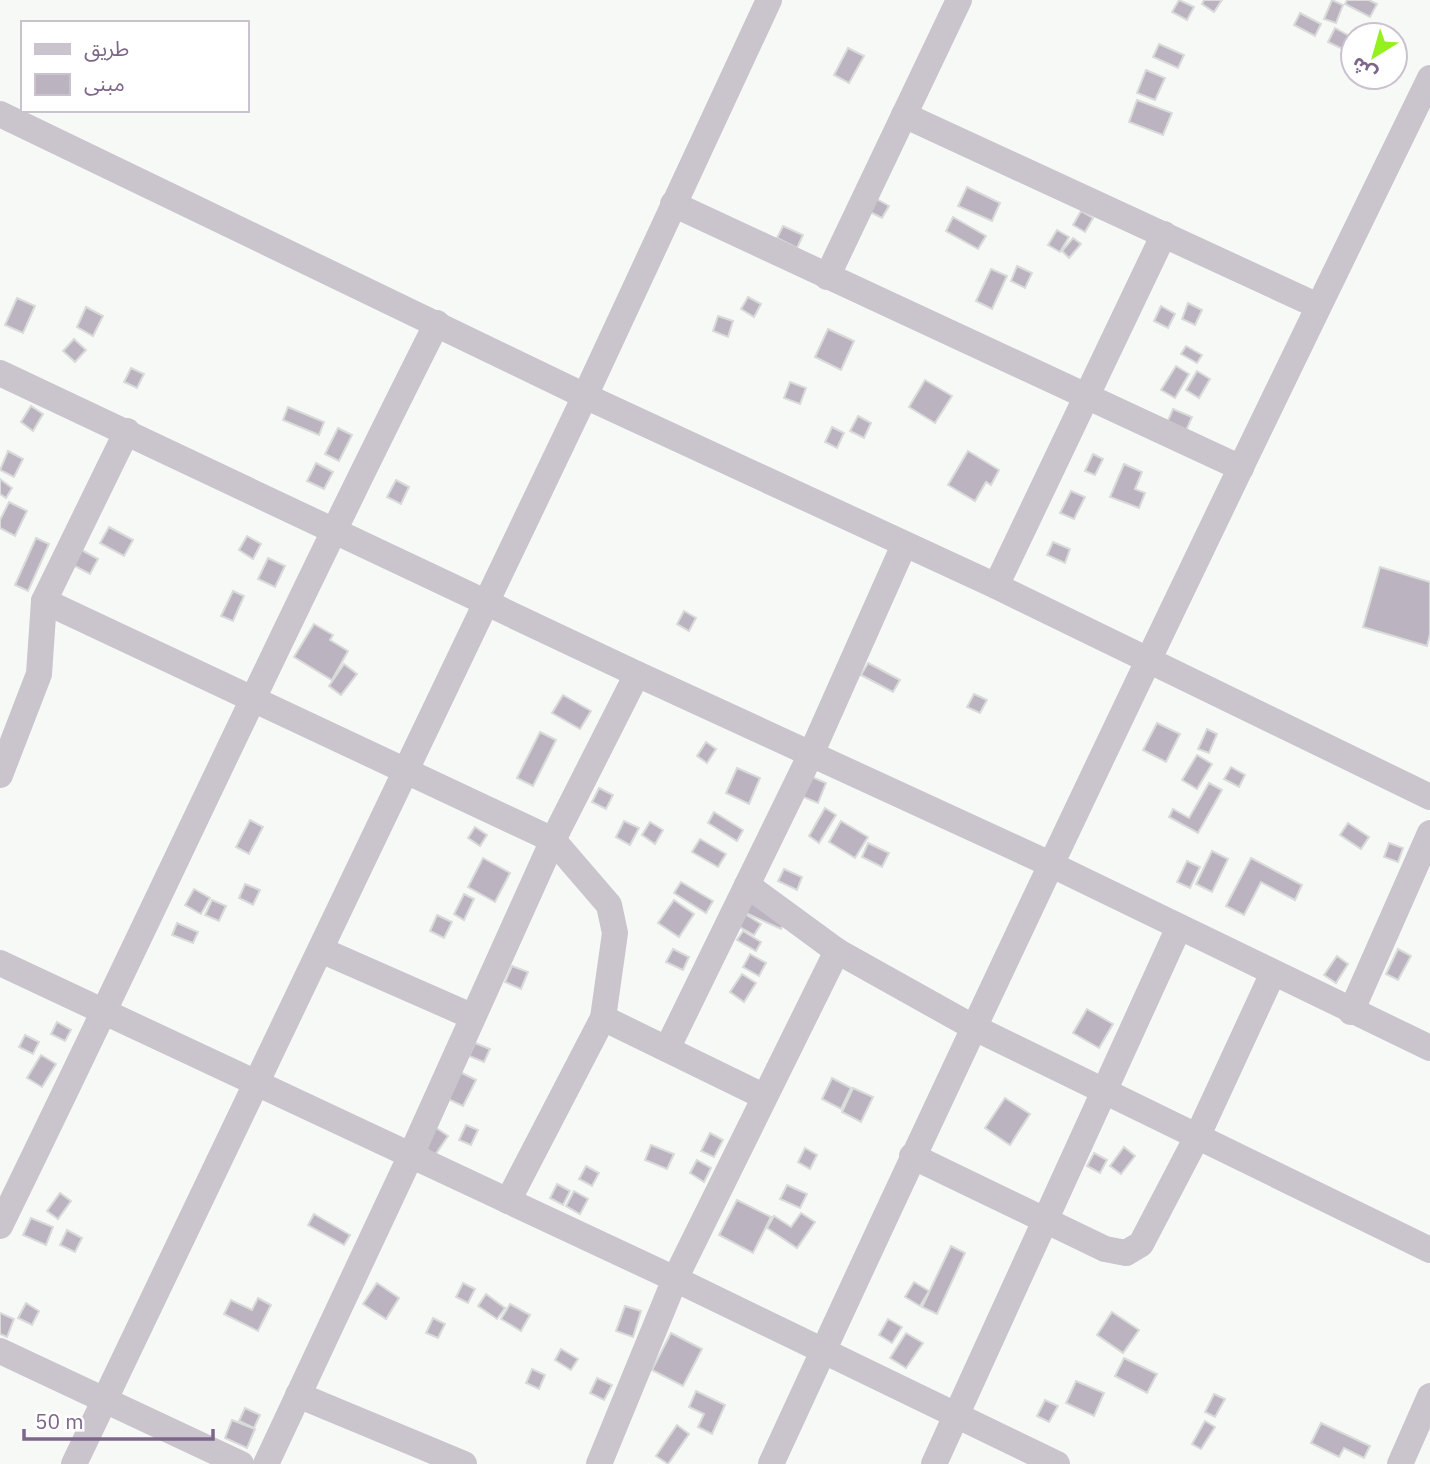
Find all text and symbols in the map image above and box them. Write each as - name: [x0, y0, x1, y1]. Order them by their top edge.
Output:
- legend: [21, 21, 248, 112]
- north arrow: [1339, 21, 1409, 91]
- text: طريق: [84, 34, 129, 62]
- text: ش: [1346, 52, 1381, 87]
- text: مبنى: [84, 69, 125, 97]
- scale bar: [24, 1398, 214, 1442]
- text: 50 m: [35, 1407, 84, 1435]

